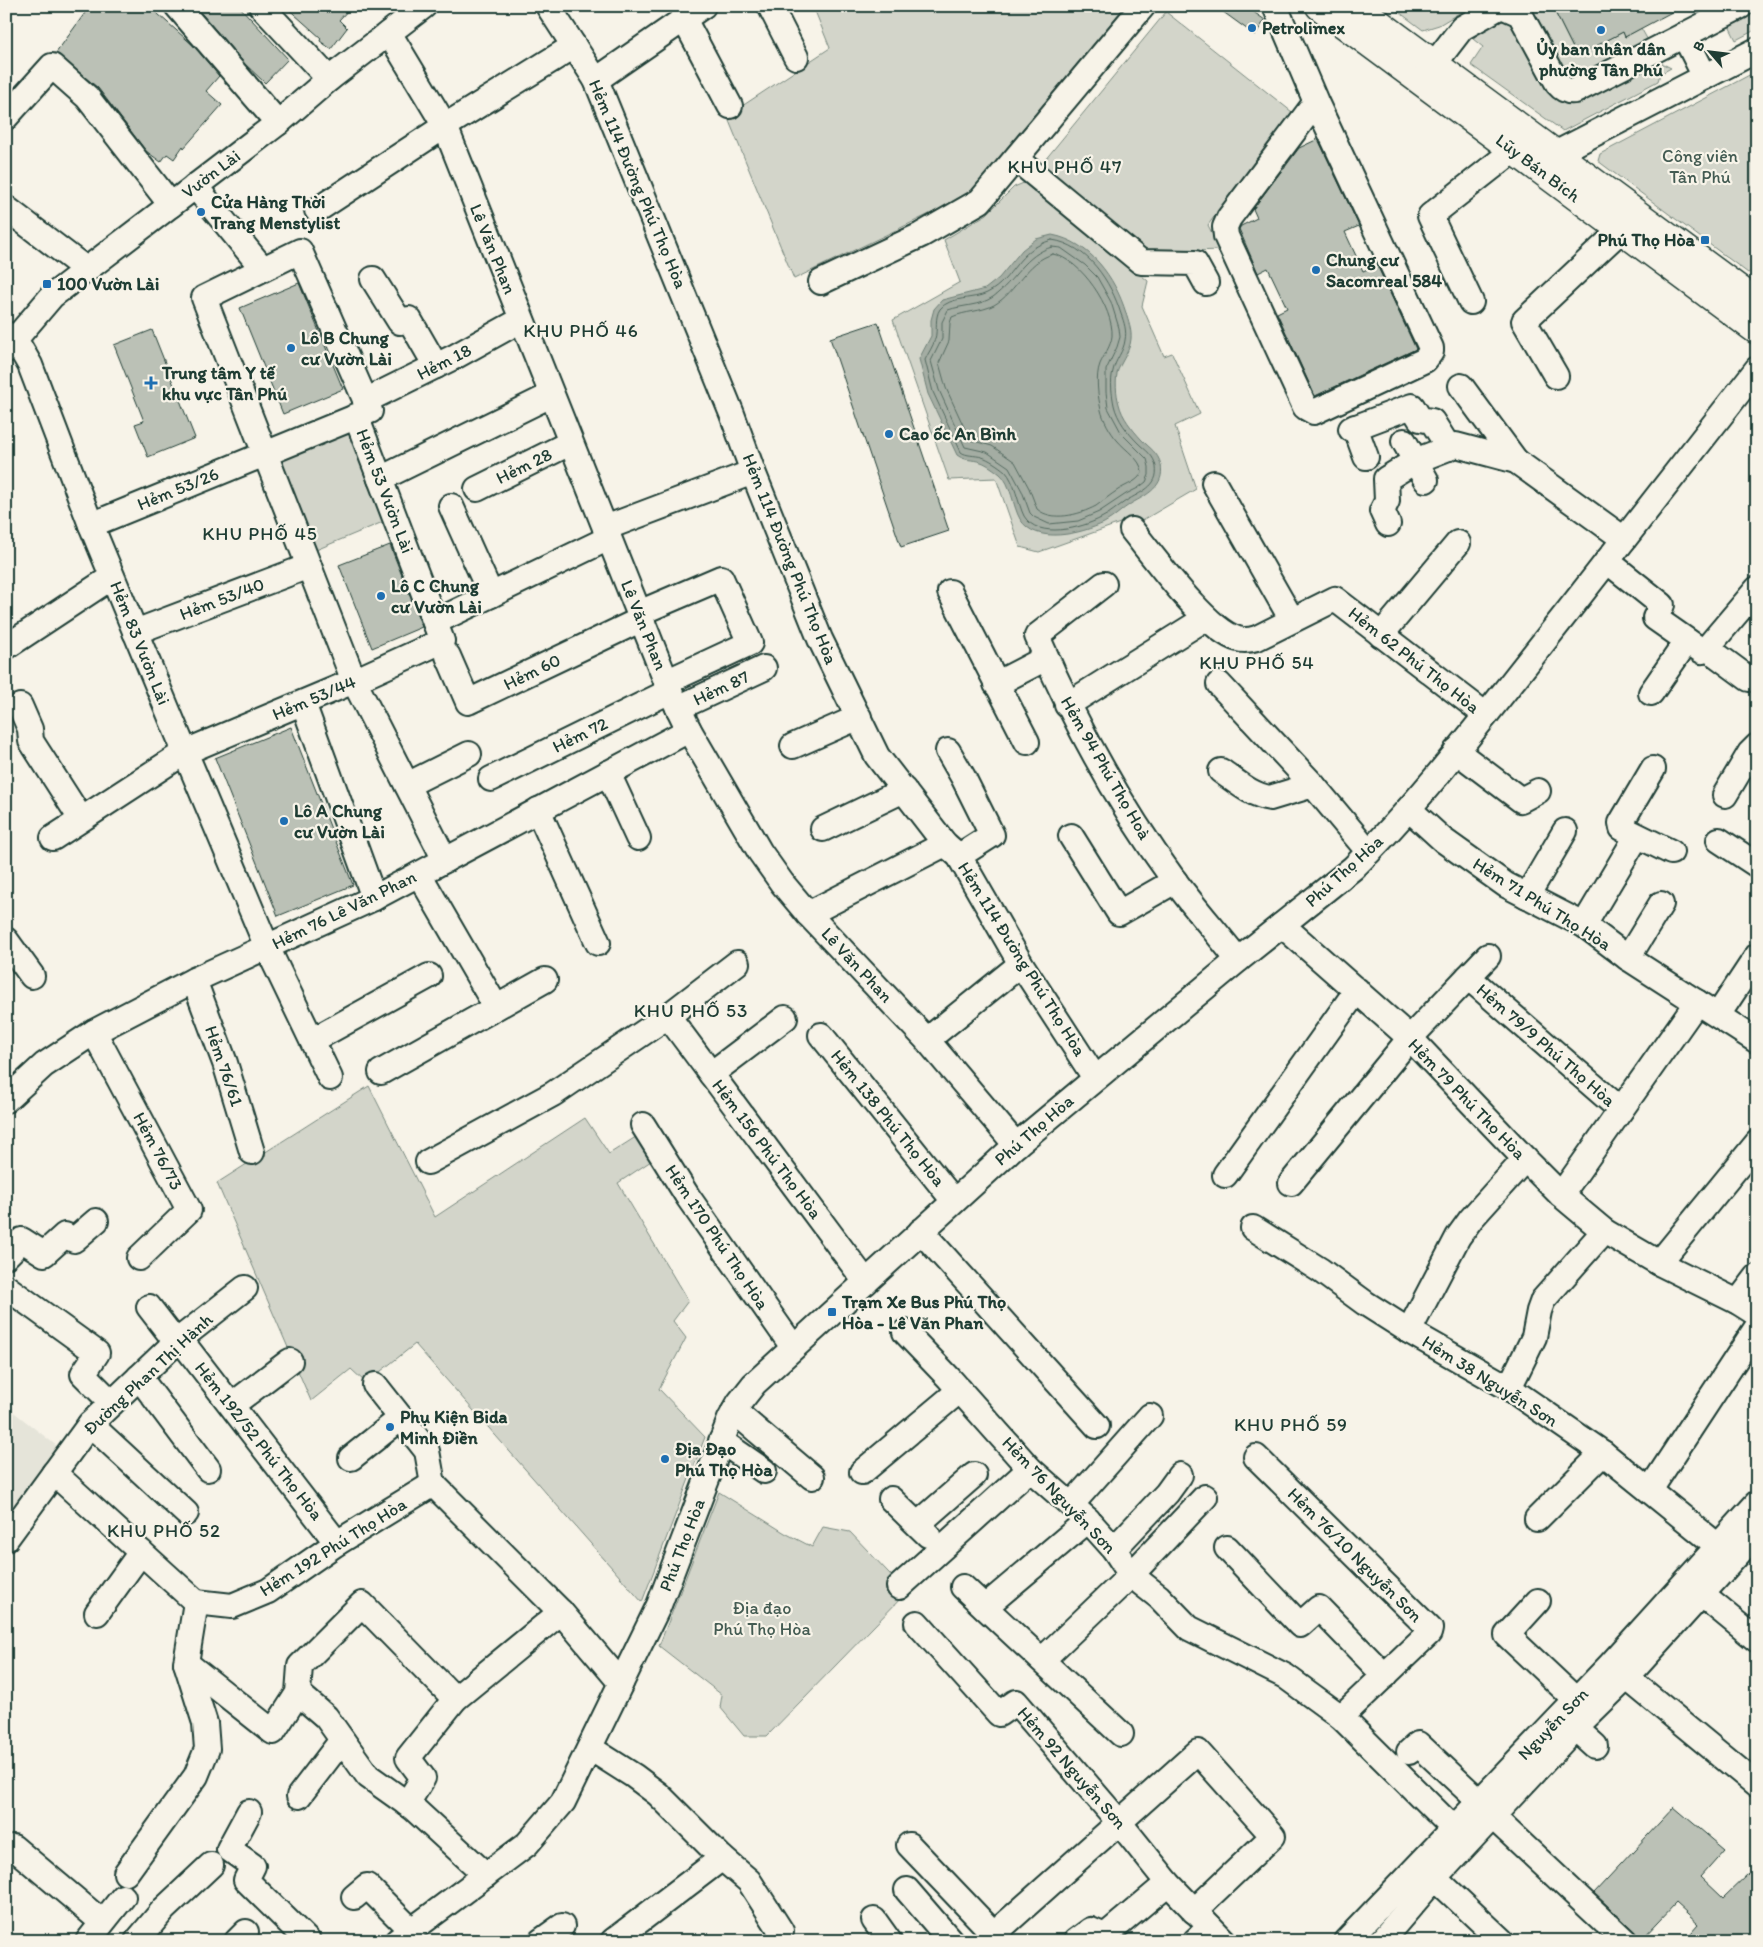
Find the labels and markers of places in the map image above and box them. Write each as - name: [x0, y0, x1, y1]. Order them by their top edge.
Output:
- place label: Petrolimex: [1262, 17, 1345, 39]
- marker: Petrolimex: [1246, 22, 1258, 34]
- marker: Ủy ban nhân dân phường Tân Phú: [1595, 24, 1607, 36]
- place label: Ủy ban nhân dân phường Tân Phú: [1536, 37, 1666, 81]
- place label: Cửa Hàng Thời Trang Menstylist: [210, 191, 340, 234]
- marker: Cửa Hàng Thời Trang Menstylist: [195, 206, 207, 218]
- place label: Phú Thọ Hòa: [1597, 229, 1696, 251]
- marker: Phú Thọ Hòa: [1699, 234, 1711, 246]
- place label: Chung cư Sacomreal 584: [1326, 249, 1442, 292]
- marker: Chung cư Sacomreal 584: [1310, 264, 1322, 276]
- place label: 100 Vườn Lài: [57, 273, 159, 295]
- marker: 100 Vườn Lài: [41, 278, 53, 290]
- place label: Lô B Chung cư Vườn Lài: [301, 327, 392, 370]
- marker: Lô B Chung cư Vườn Lài: [285, 342, 297, 354]
- place label: Trung tâm Y tế khu vực Tân Phú: [161, 362, 287, 405]
- marker: Trung tâm Y tế khu vực Tân Phú: [144, 376, 158, 390]
- place label: Cao ốc An Bình: [899, 423, 1016, 445]
- marker: Cao ốc An Bình: [883, 428, 895, 440]
- place label: Lô C Chung cư Vườn Lài: [391, 575, 482, 618]
- marker: Lô C Chung cư Vườn Lài: [375, 590, 387, 602]
- place label: Lô A Chung cư Vườn Lài: [294, 800, 385, 843]
- marker: Lô A Chung cư Vườn Lài: [278, 815, 290, 827]
- place label: Trạm Xe Bus Phú Thọ Hòa - Lê Văn Phan: [841, 1291, 1006, 1334]
- marker: Trạm Xe Bus Phú Thọ Hòa - Lê Văn Phan: [826, 1306, 838, 1318]
- place label: Phụ Kiện Bida Minh Điền: [400, 1406, 508, 1449]
- marker: Phụ Kiện Bida Minh Điền: [384, 1421, 396, 1433]
- place label: Địa Đạo Phú Thọ Hòa: [675, 1438, 773, 1481]
- marker: Địa Đạo Phú Thọ Hòa: [659, 1453, 671, 1465]

